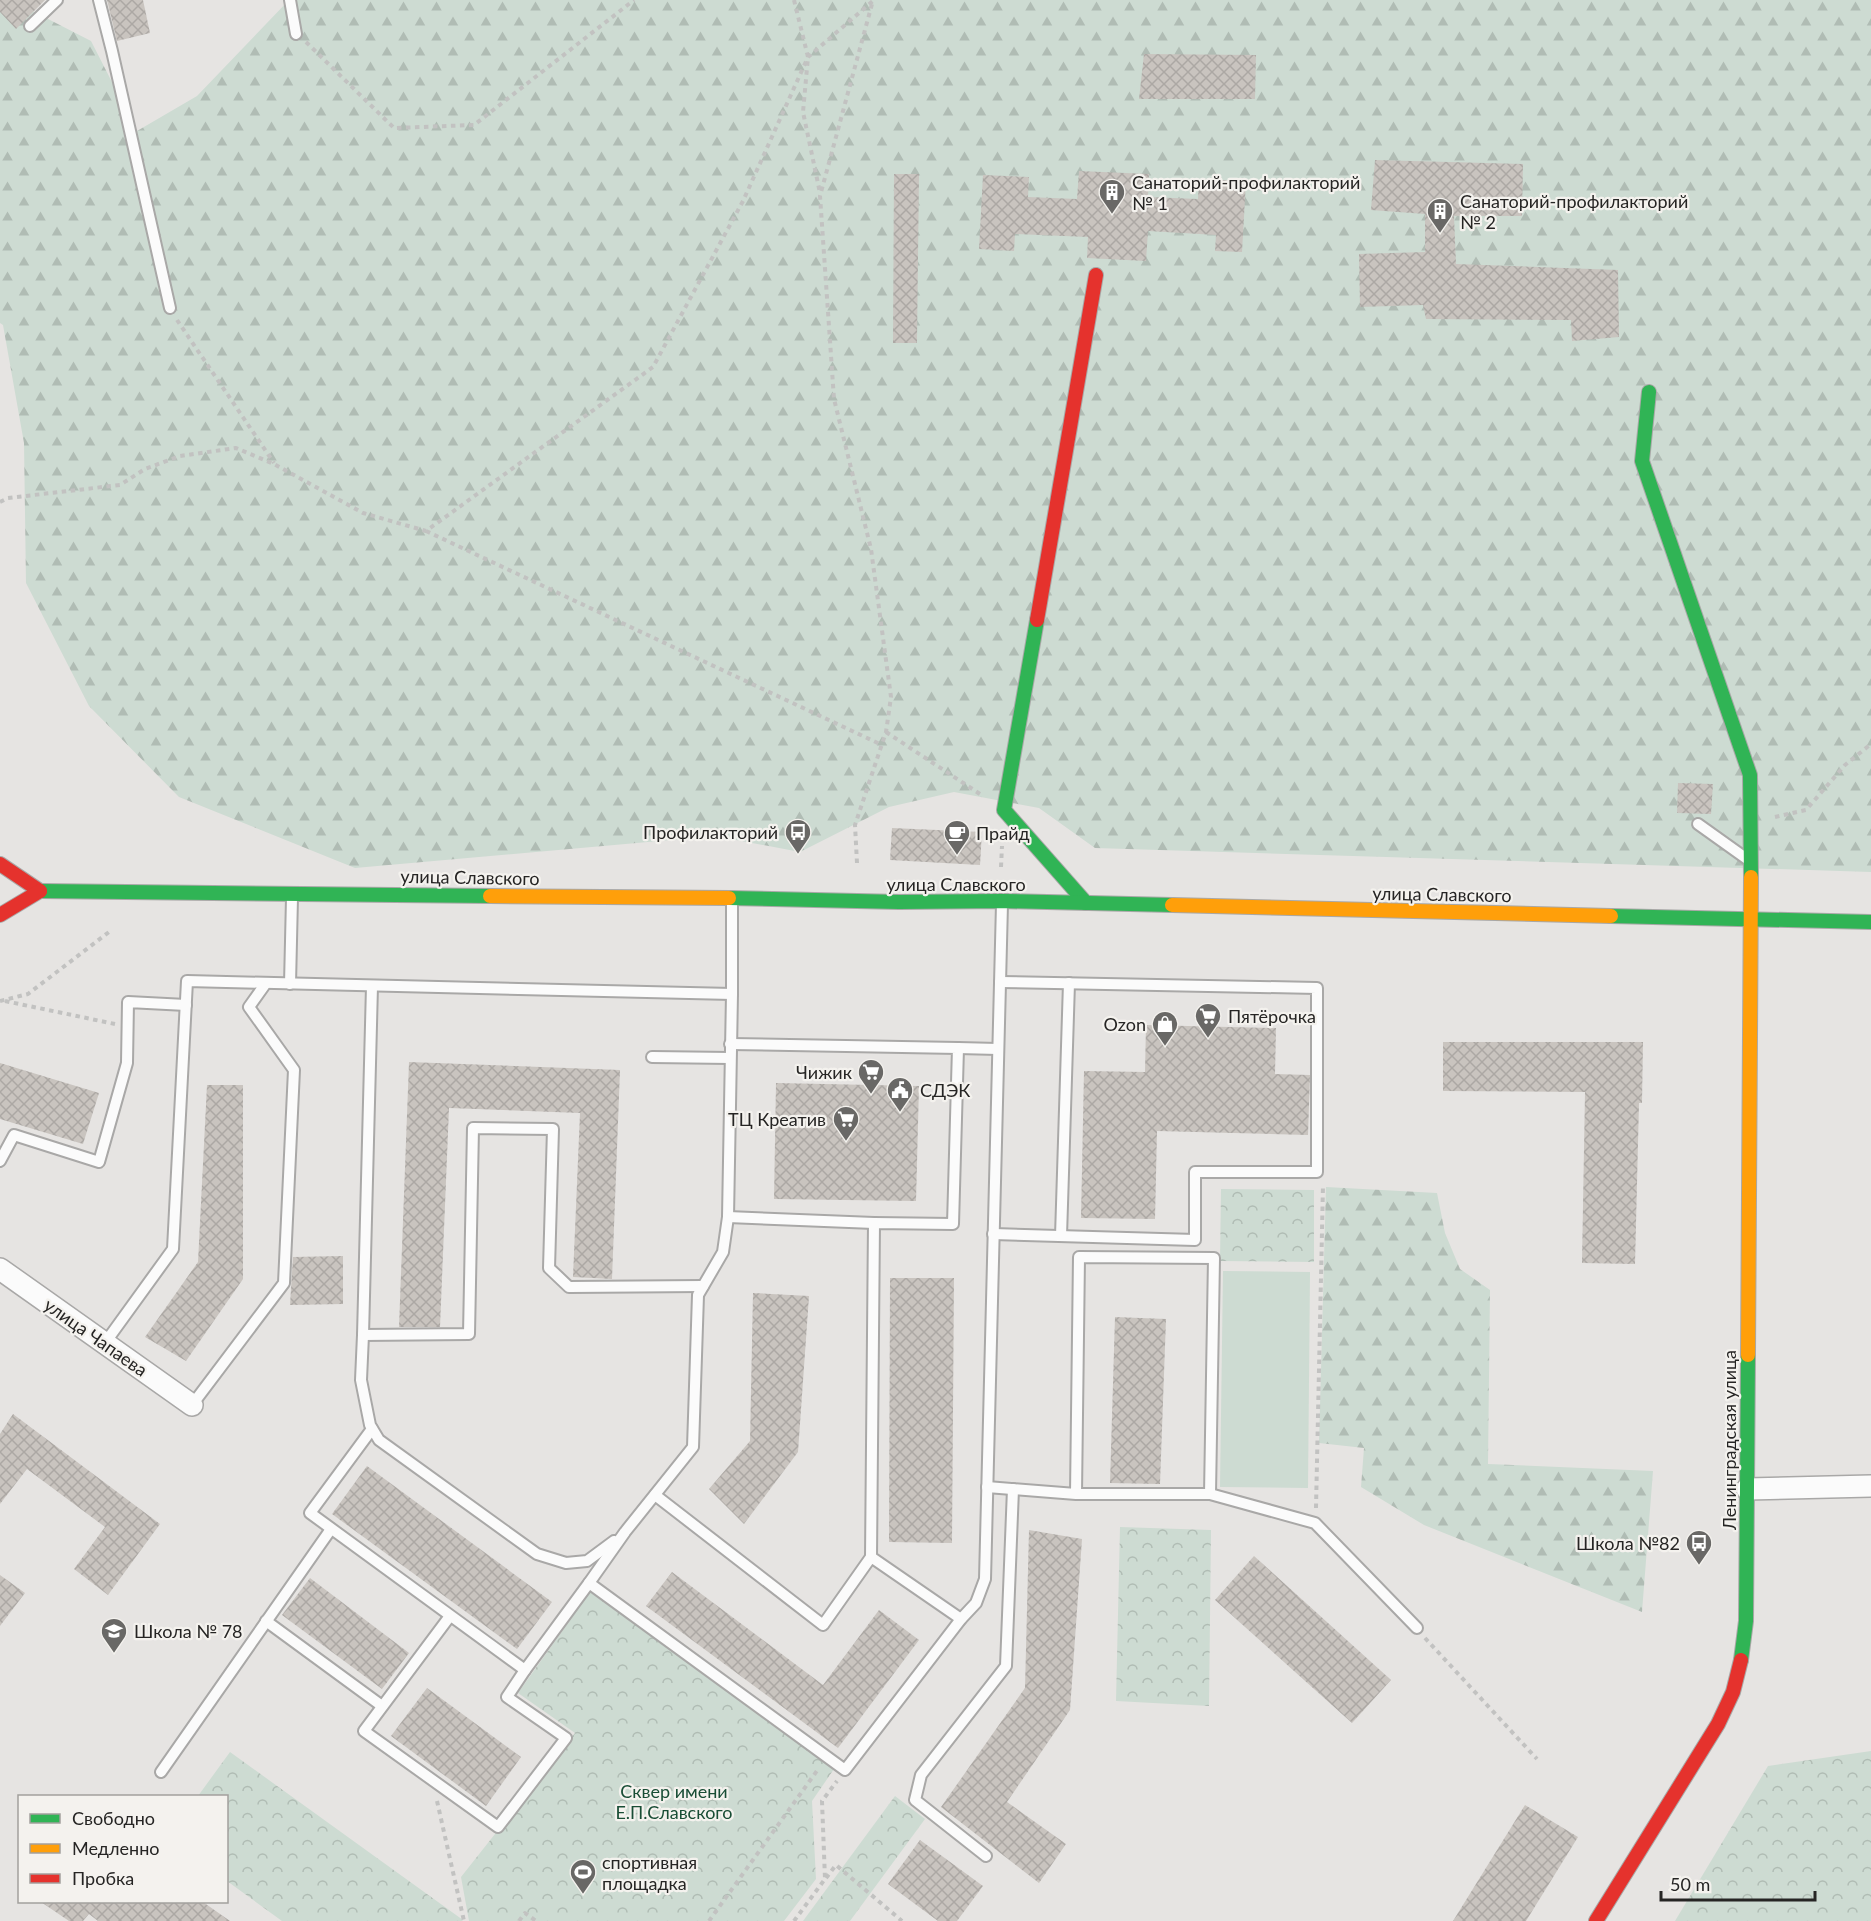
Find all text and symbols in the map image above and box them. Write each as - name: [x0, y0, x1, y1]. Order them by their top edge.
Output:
- place label: Санаторий-профилакторий № 1: [1132, 171, 1360, 214]
- building icon: Санаторий-профилакторий № 1: [1097, 177, 1127, 215]
- place label: Санаторий-профилакторий № 2: [1460, 190, 1688, 233]
- building icon: Санаторий-профилакторий № 2: [1425, 196, 1455, 234]
- bus stop icon: Профилакторий: [783, 817, 813, 855]
- cafe icon: Прайд: [942, 818, 972, 856]
- place label: Профилакторий: [643, 821, 778, 843]
- place label: Прайд: [976, 822, 1030, 844]
- street label: улица Славского: [400, 865, 540, 889]
- street label: улица Славского: [886, 873, 1026, 895]
- street label: улица Славского: [1372, 882, 1512, 906]
- supermarket icon: Пятёрочка: [1193, 1001, 1223, 1039]
- place label: Пятёрочка: [1228, 1005, 1316, 1027]
- shop icon: Ozon: [1150, 1009, 1180, 1047]
- place label: Ozon: [1104, 1013, 1146, 1035]
- supermarket icon: Чижик: [856, 1057, 886, 1095]
- place label: Чижик: [796, 1061, 853, 1083]
- public building icon: СДЭК: [885, 1075, 915, 1113]
- place label: СДЭК: [920, 1079, 970, 1101]
- supermarket icon: ТЦ Креатив: [831, 1104, 861, 1142]
- place label: ТЦ Креатив: [728, 1108, 826, 1130]
- street label: улица Чапаева: [40, 1293, 152, 1381]
- street label: Ленинградская улица: [1718, 1350, 1740, 1531]
- bus stop icon: Школа №82: [1684, 1528, 1714, 1566]
- place label: Школа №82: [1576, 1532, 1680, 1554]
- school or university icon: Школа № 78: [99, 1616, 129, 1654]
- place label: Школа № 78: [134, 1620, 243, 1642]
- park label: Сквер имени Е.П.Славского: [615, 1780, 733, 1823]
- legend: [18, 1795, 228, 1903]
- text: Свободно: [72, 1807, 155, 1829]
- text: Медленно: [72, 1837, 160, 1859]
- place label: спортивная площадка: [602, 1851, 697, 1894]
- sports icon: спортивная площадка: [568, 1857, 598, 1895]
- scale bar: [1661, 1864, 1816, 1902]
- text: Пробка: [72, 1867, 134, 1889]
- text: 50 m: [1670, 1873, 1710, 1895]

